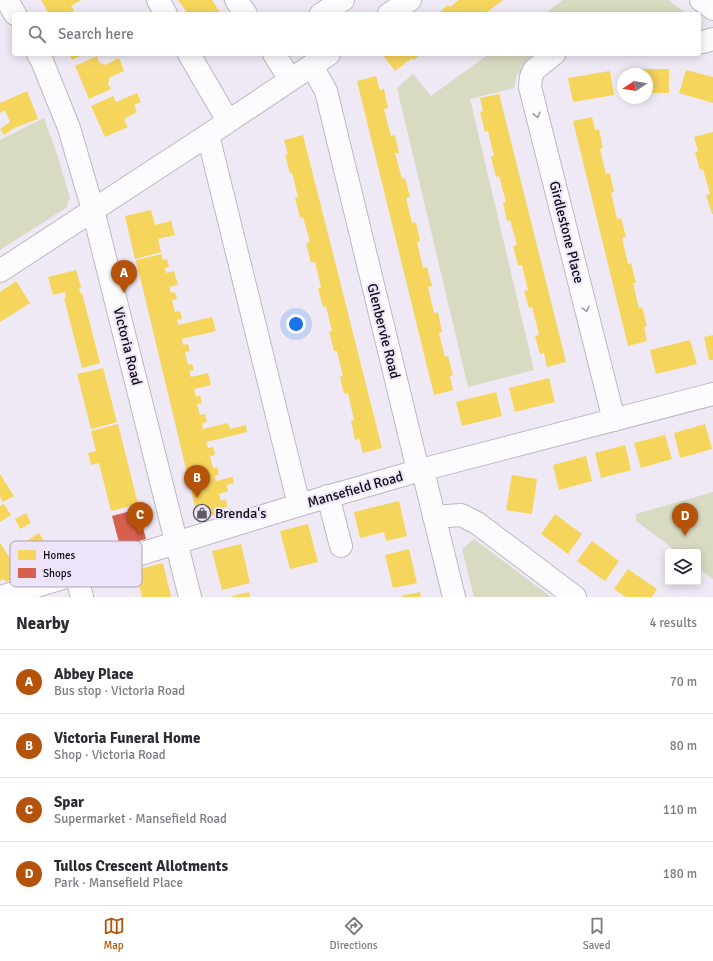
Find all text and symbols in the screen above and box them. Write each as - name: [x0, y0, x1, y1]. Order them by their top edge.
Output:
- search box: [12, 12, 701, 56]
- icon: search: [26, 23, 48, 45]
- text: Search here: [58, 25, 134, 43]
- north arrow: [617, 68, 653, 104]
- one-way arrow: [532, 112, 541, 119]
- street label: Girdlestone Place: [546, 179, 587, 285]
- pin: A: [111, 260, 137, 293]
- street label: Glenbervie Road: [363, 282, 404, 381]
- street label: Victoria Road: [110, 305, 145, 387]
- one-way arrow: [581, 306, 590, 313]
- your location: [286, 314, 306, 334]
- pin: B: [184, 465, 210, 498]
- street label: Mansefield Road: [305, 468, 405, 511]
- pin: C: [127, 502, 153, 535]
- shop icon: Brenda's: [192, 503, 212, 523]
- pin: D: [672, 503, 698, 536]
- place label: Brenda's: [215, 505, 266, 522]
- legend: [10, 541, 142, 587]
- text: Homes: [43, 549, 75, 562]
- map controls: [665, 549, 701, 585]
- button: layers: [665, 549, 701, 585]
- text: Shops: [43, 567, 72, 580]
- text: Nearby: [16, 613, 69, 634]
- text: 4 results: [649, 615, 697, 631]
- text: Abbey Place: [54, 665, 133, 683]
- text: A: [25, 674, 33, 690]
- text: 70 m: [670, 674, 697, 690]
- text: Bus stop · Victoria Road: [54, 683, 185, 699]
- text: Victoria Funeral Home: [54, 729, 200, 747]
- text: B: [25, 738, 33, 754]
- text: 80 m: [670, 738, 697, 754]
- text: Shop · Victoria Road: [54, 747, 166, 763]
- text: Spar: [54, 793, 84, 811]
- text: C: [25, 802, 33, 818]
- text: 110 m: [663, 802, 697, 818]
- text: Supermarket · Mansefield Road: [54, 811, 227, 827]
- text: Tullos Crescent Allotments: [54, 857, 228, 875]
- text: D: [25, 866, 33, 882]
- text: 180 m: [663, 866, 697, 882]
- text: Park · Mansefield Place: [54, 875, 183, 891]
- tab: Map: [103, 915, 125, 952]
- tab: Directions: [330, 915, 378, 952]
- tab: Saved: [583, 915, 610, 952]

